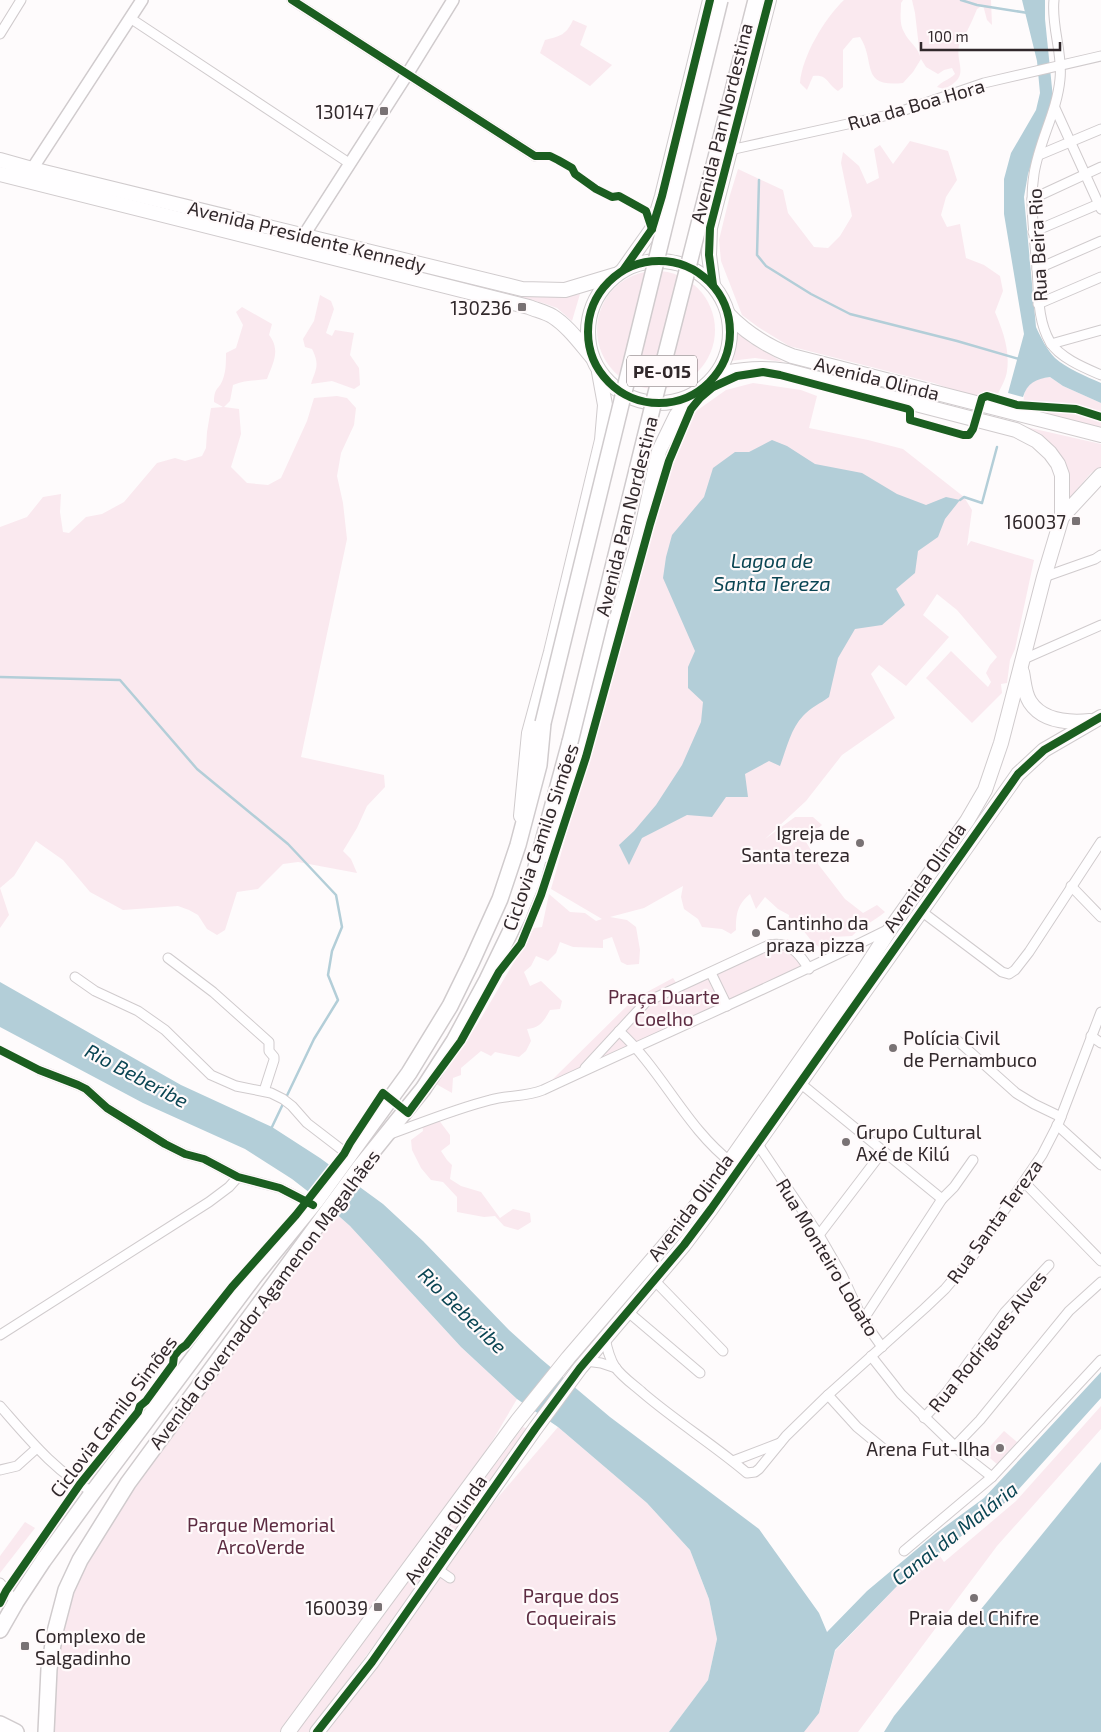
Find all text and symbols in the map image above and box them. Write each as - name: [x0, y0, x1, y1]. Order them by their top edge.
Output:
- scale bar: [921, 20, 1060, 52]
- street label: Avenida Pan Nordestina: [685, 21, 757, 225]
- text: 100 m: [928, 27, 969, 45]
- street label: Rua da Boa Hora: [845, 73, 987, 135]
- place label: 130147: [315, 100, 374, 123]
- marker: 130147: [378, 105, 390, 117]
- street label: Rua Beira Rio: [1023, 188, 1051, 302]
- street label: Avenida Presidente Kennedy: [186, 195, 428, 277]
- place label: 130236: [450, 296, 512, 319]
- marker: 130236: [516, 301, 528, 313]
- street label: Avenida Olinda: [812, 351, 942, 405]
- road number: PE-015: [627, 356, 697, 386]
- street label: Avenida Pan Nordestina: [590, 414, 662, 618]
- place label: 160037: [1004, 510, 1066, 533]
- marker: 160037: [1070, 515, 1082, 527]
- water label: Lagoa de Santa Tereza: [713, 548, 831, 595]
- street label: Ciclovia Camilo Simões: [497, 740, 583, 934]
- street label: Avenida Olinda: [878, 818, 970, 936]
- place label: Igreja de Santa tereza: [741, 821, 850, 866]
- marker: Igreja de Santa tereza: [854, 837, 866, 849]
- place label: Cantinho da praza pizza: [766, 911, 869, 956]
- marker: Cantinho da praza pizza: [750, 927, 762, 939]
- park label: Praça Duarte Coelho: [608, 985, 720, 1030]
- place label: Polícia Civil de Pernambuco: [903, 1026, 1037, 1071]
- water label: Rio Beberibe: [81, 1038, 193, 1112]
- marker: Polícia Civil de Pernambuco: [887, 1042, 899, 1054]
- place label: Grupo Cultural Axé de Kilú: [856, 1120, 982, 1165]
- marker: Grupo Cultural Axé de Kilú: [840, 1136, 852, 1148]
- street label: Avenida Governador Agamenon Magalhães: [144, 1145, 384, 1453]
- street label: Avenida Olinda: [642, 1149, 738, 1265]
- street label: Rua Santa Tereza: [941, 1155, 1047, 1287]
- street label: Rua Monteiro Lobato: [772, 1174, 884, 1340]
- water label: Rio Beberibe: [414, 1262, 512, 1358]
- street label: Rua Rodrigues Alves: [923, 1266, 1051, 1416]
- street label: Ciclovia Camilo Simões: [45, 1331, 181, 1501]
- place label: Arena Fut-Ilha: [866, 1437, 990, 1460]
- marker: Arena Fut-Ilha: [994, 1442, 1006, 1454]
- street label: Avenida Olinda: [399, 1470, 491, 1588]
- water label: Canal da Malária: [886, 1476, 1022, 1590]
- park label: Parque Memorial ArcoVerde: [187, 1513, 335, 1558]
- park label: Parque dos Coqueirais: [523, 1584, 619, 1629]
- marker: Praia del Chifre: [968, 1592, 980, 1604]
- place label: 160039: [305, 1596, 368, 1619]
- marker: 160039: [372, 1601, 384, 1613]
- place label: Praia del Chifre: [909, 1606, 1039, 1629]
- place label: Complexo de Salgadinho: [35, 1624, 146, 1669]
- marker: Complexo de Salgadinho: [19, 1640, 31, 1652]

